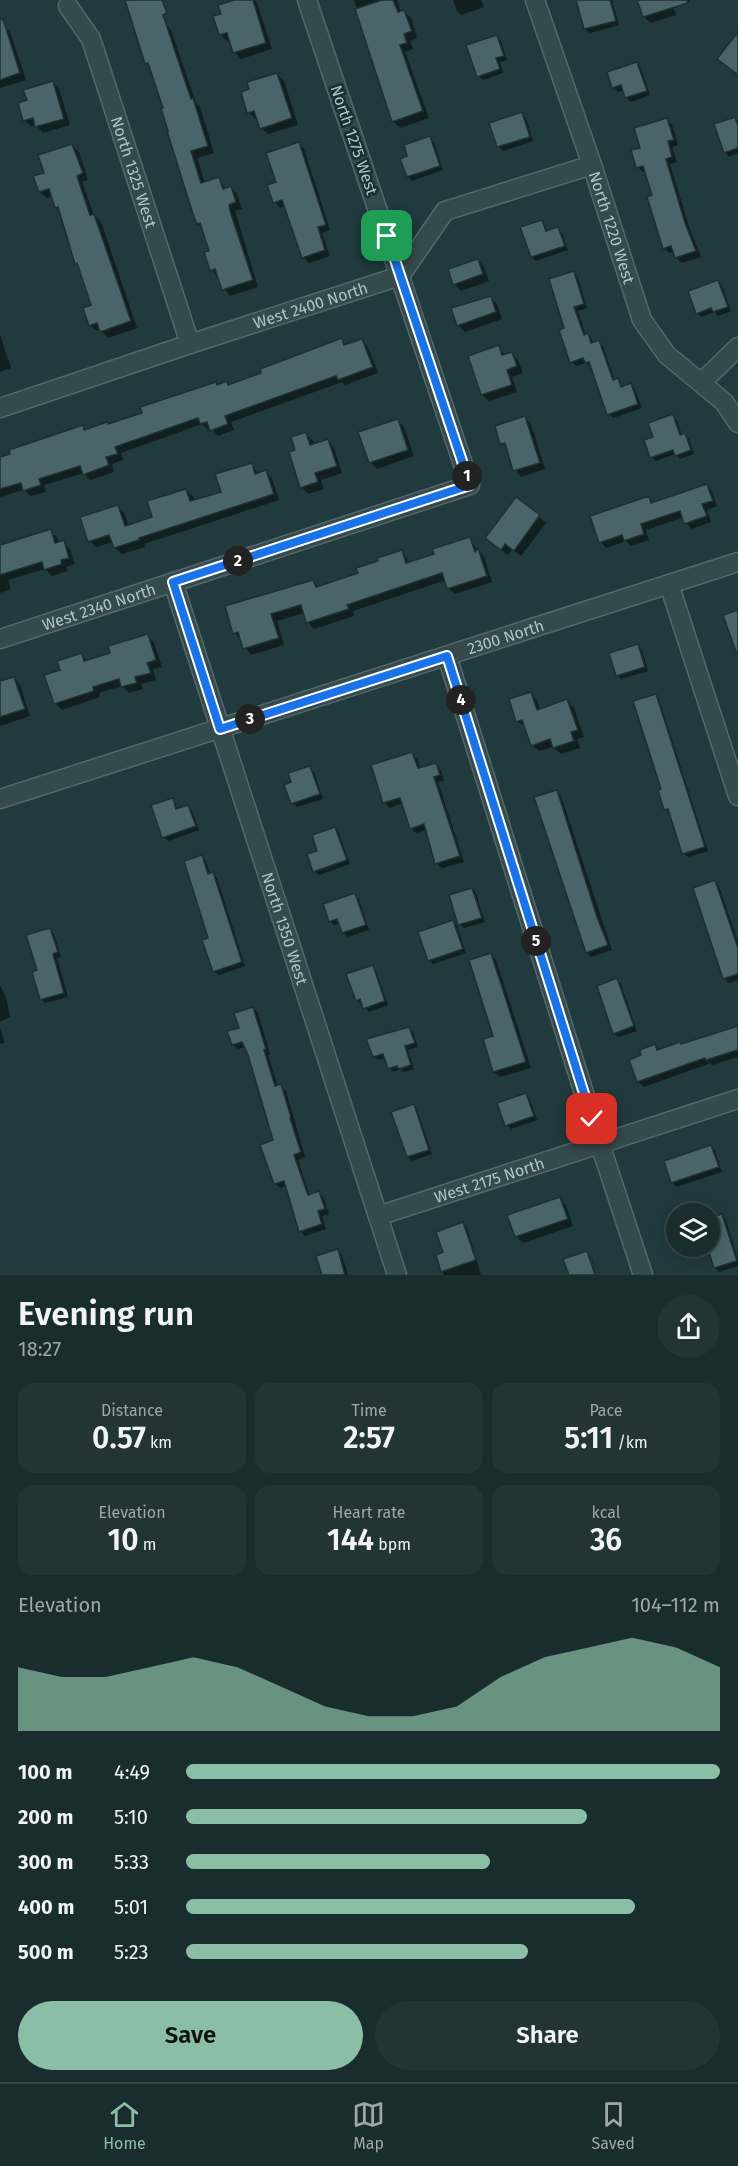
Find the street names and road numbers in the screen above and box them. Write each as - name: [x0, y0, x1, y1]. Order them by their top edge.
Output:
- street label: North 1275 West: [326, 83, 382, 198]
- street label: North 1325 West: [107, 114, 161, 230]
- street label: North 1220 West: [585, 169, 639, 286]
- street label: West 2400 North: [251, 278, 370, 332]
- street label: West 2340 North: [40, 579, 158, 634]
- street label: 2300 North: [465, 615, 546, 658]
- street label: North 1350 West: [258, 870, 312, 987]
- street label: West 2175 North: [432, 1153, 547, 1207]

